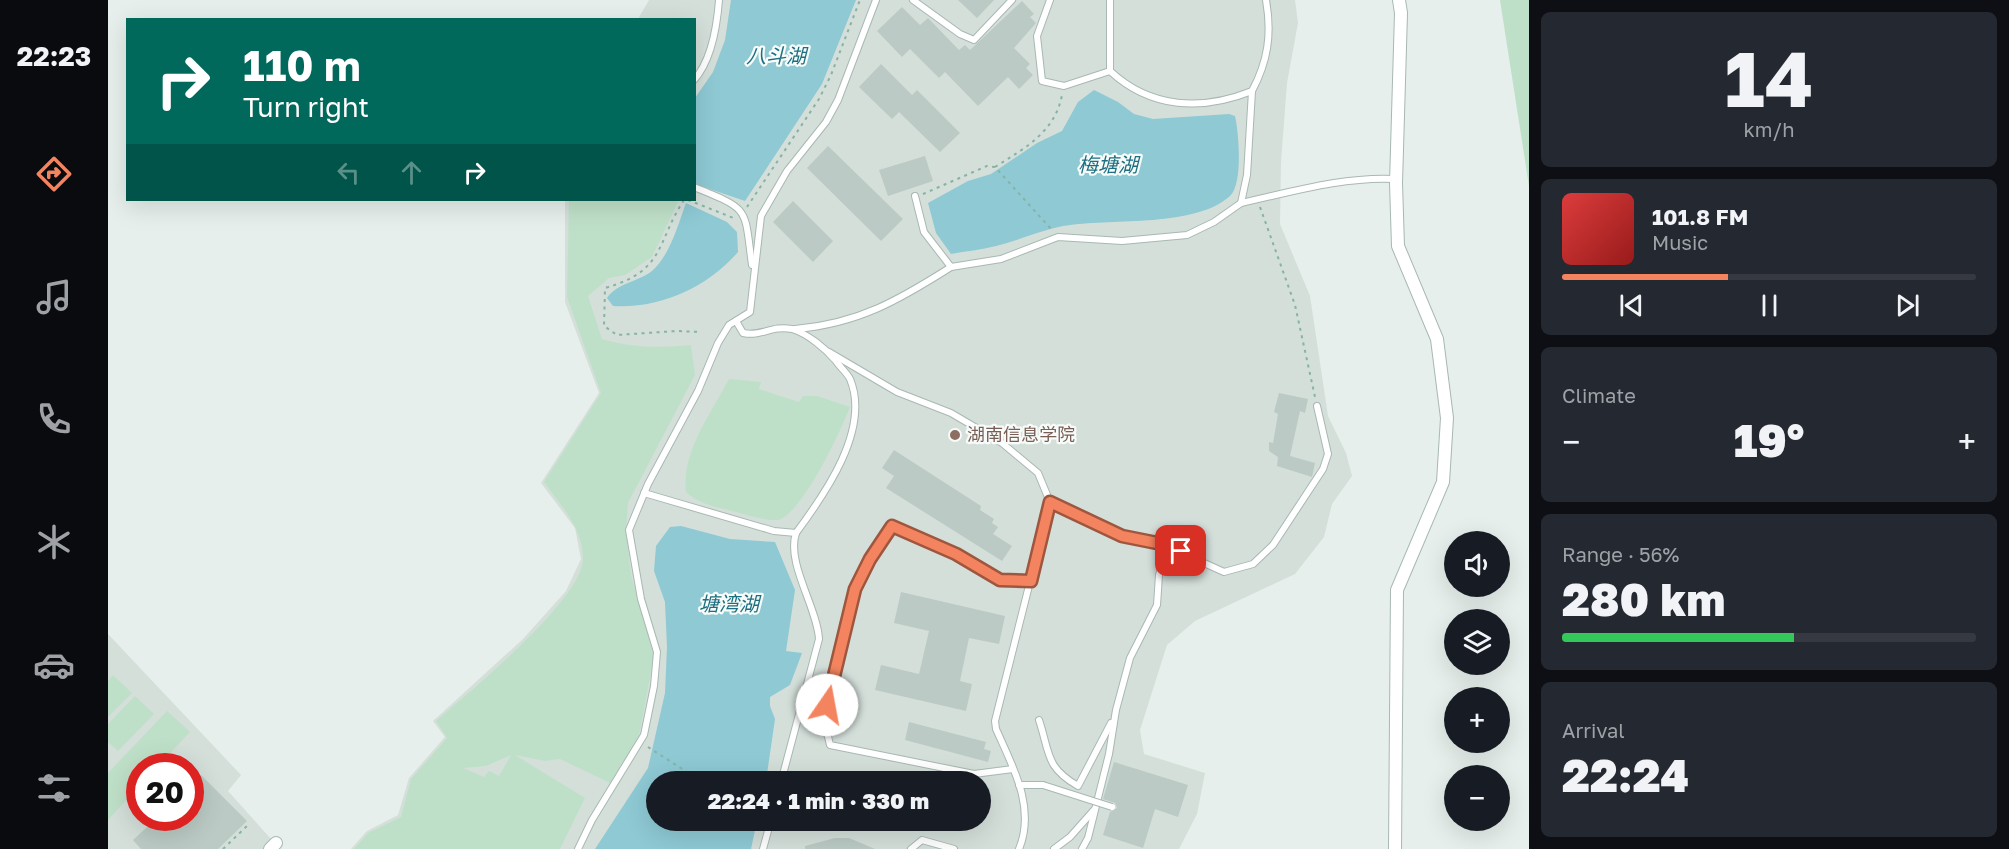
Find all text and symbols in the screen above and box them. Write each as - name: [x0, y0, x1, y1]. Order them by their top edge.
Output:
- text: 14: [1725, 31, 1813, 124]
- text: 22:23: [17, 40, 91, 72]
- text: 110 m: [243, 40, 361, 90]
- icon: right: [144, 42, 222, 120]
- water label: 八斗湖: [746, 43, 809, 67]
- text: Turn right: [243, 91, 369, 123]
- text: km/h: [1744, 117, 1794, 141]
- water label: 梅塘湖: [1078, 152, 1141, 176]
- icon: directions: [33, 153, 75, 195]
- icon: left: [332, 156, 365, 189]
- icon: ahead: [395, 156, 428, 189]
- icon: right: [458, 156, 491, 189]
- text: 101.8 FM: [1652, 203, 1748, 230]
- text: Music: [1652, 230, 1708, 254]
- icon: music: [33, 276, 75, 318]
- icon: previous: [1615, 289, 1648, 322]
- icon: pause: [1753, 289, 1786, 322]
- icon: next: [1891, 289, 1924, 322]
- text: Climate: [1562, 383, 1636, 407]
- icon: phone: [33, 398, 75, 440]
- text: 19°: [1734, 413, 1804, 467]
- text: −: [1562, 422, 1580, 461]
- text: +: [1958, 422, 1976, 461]
- place label: 湖南信息学院: [967, 423, 1075, 445]
- marker: 湖南信息学院: [948, 428, 962, 442]
- icon: climate: [33, 521, 75, 563]
- pin: [1155, 525, 1206, 576]
- map controls: [1444, 531, 1510, 831]
- button: sound: [1444, 531, 1510, 597]
- icon: arrive: [1164, 534, 1197, 567]
- text: Range · 56%: [1562, 542, 1679, 566]
- text: 280 km: [1562, 572, 1726, 626]
- water label: 塘湾湖: [699, 591, 762, 615]
- button: layers: [1444, 609, 1510, 675]
- icon: car: [33, 644, 75, 686]
- position arrow: [795, 673, 859, 737]
- button: +: [1444, 687, 1510, 753]
- text: Arrival: [1562, 718, 1625, 742]
- text: 22:24: [1562, 748, 1689, 802]
- speed limit sign: 20: [126, 753, 204, 831]
- button: −: [1444, 765, 1510, 831]
- icon: filters: [33, 767, 75, 809]
- text: 22:24 · 1 min · 330 m: [708, 787, 929, 814]

